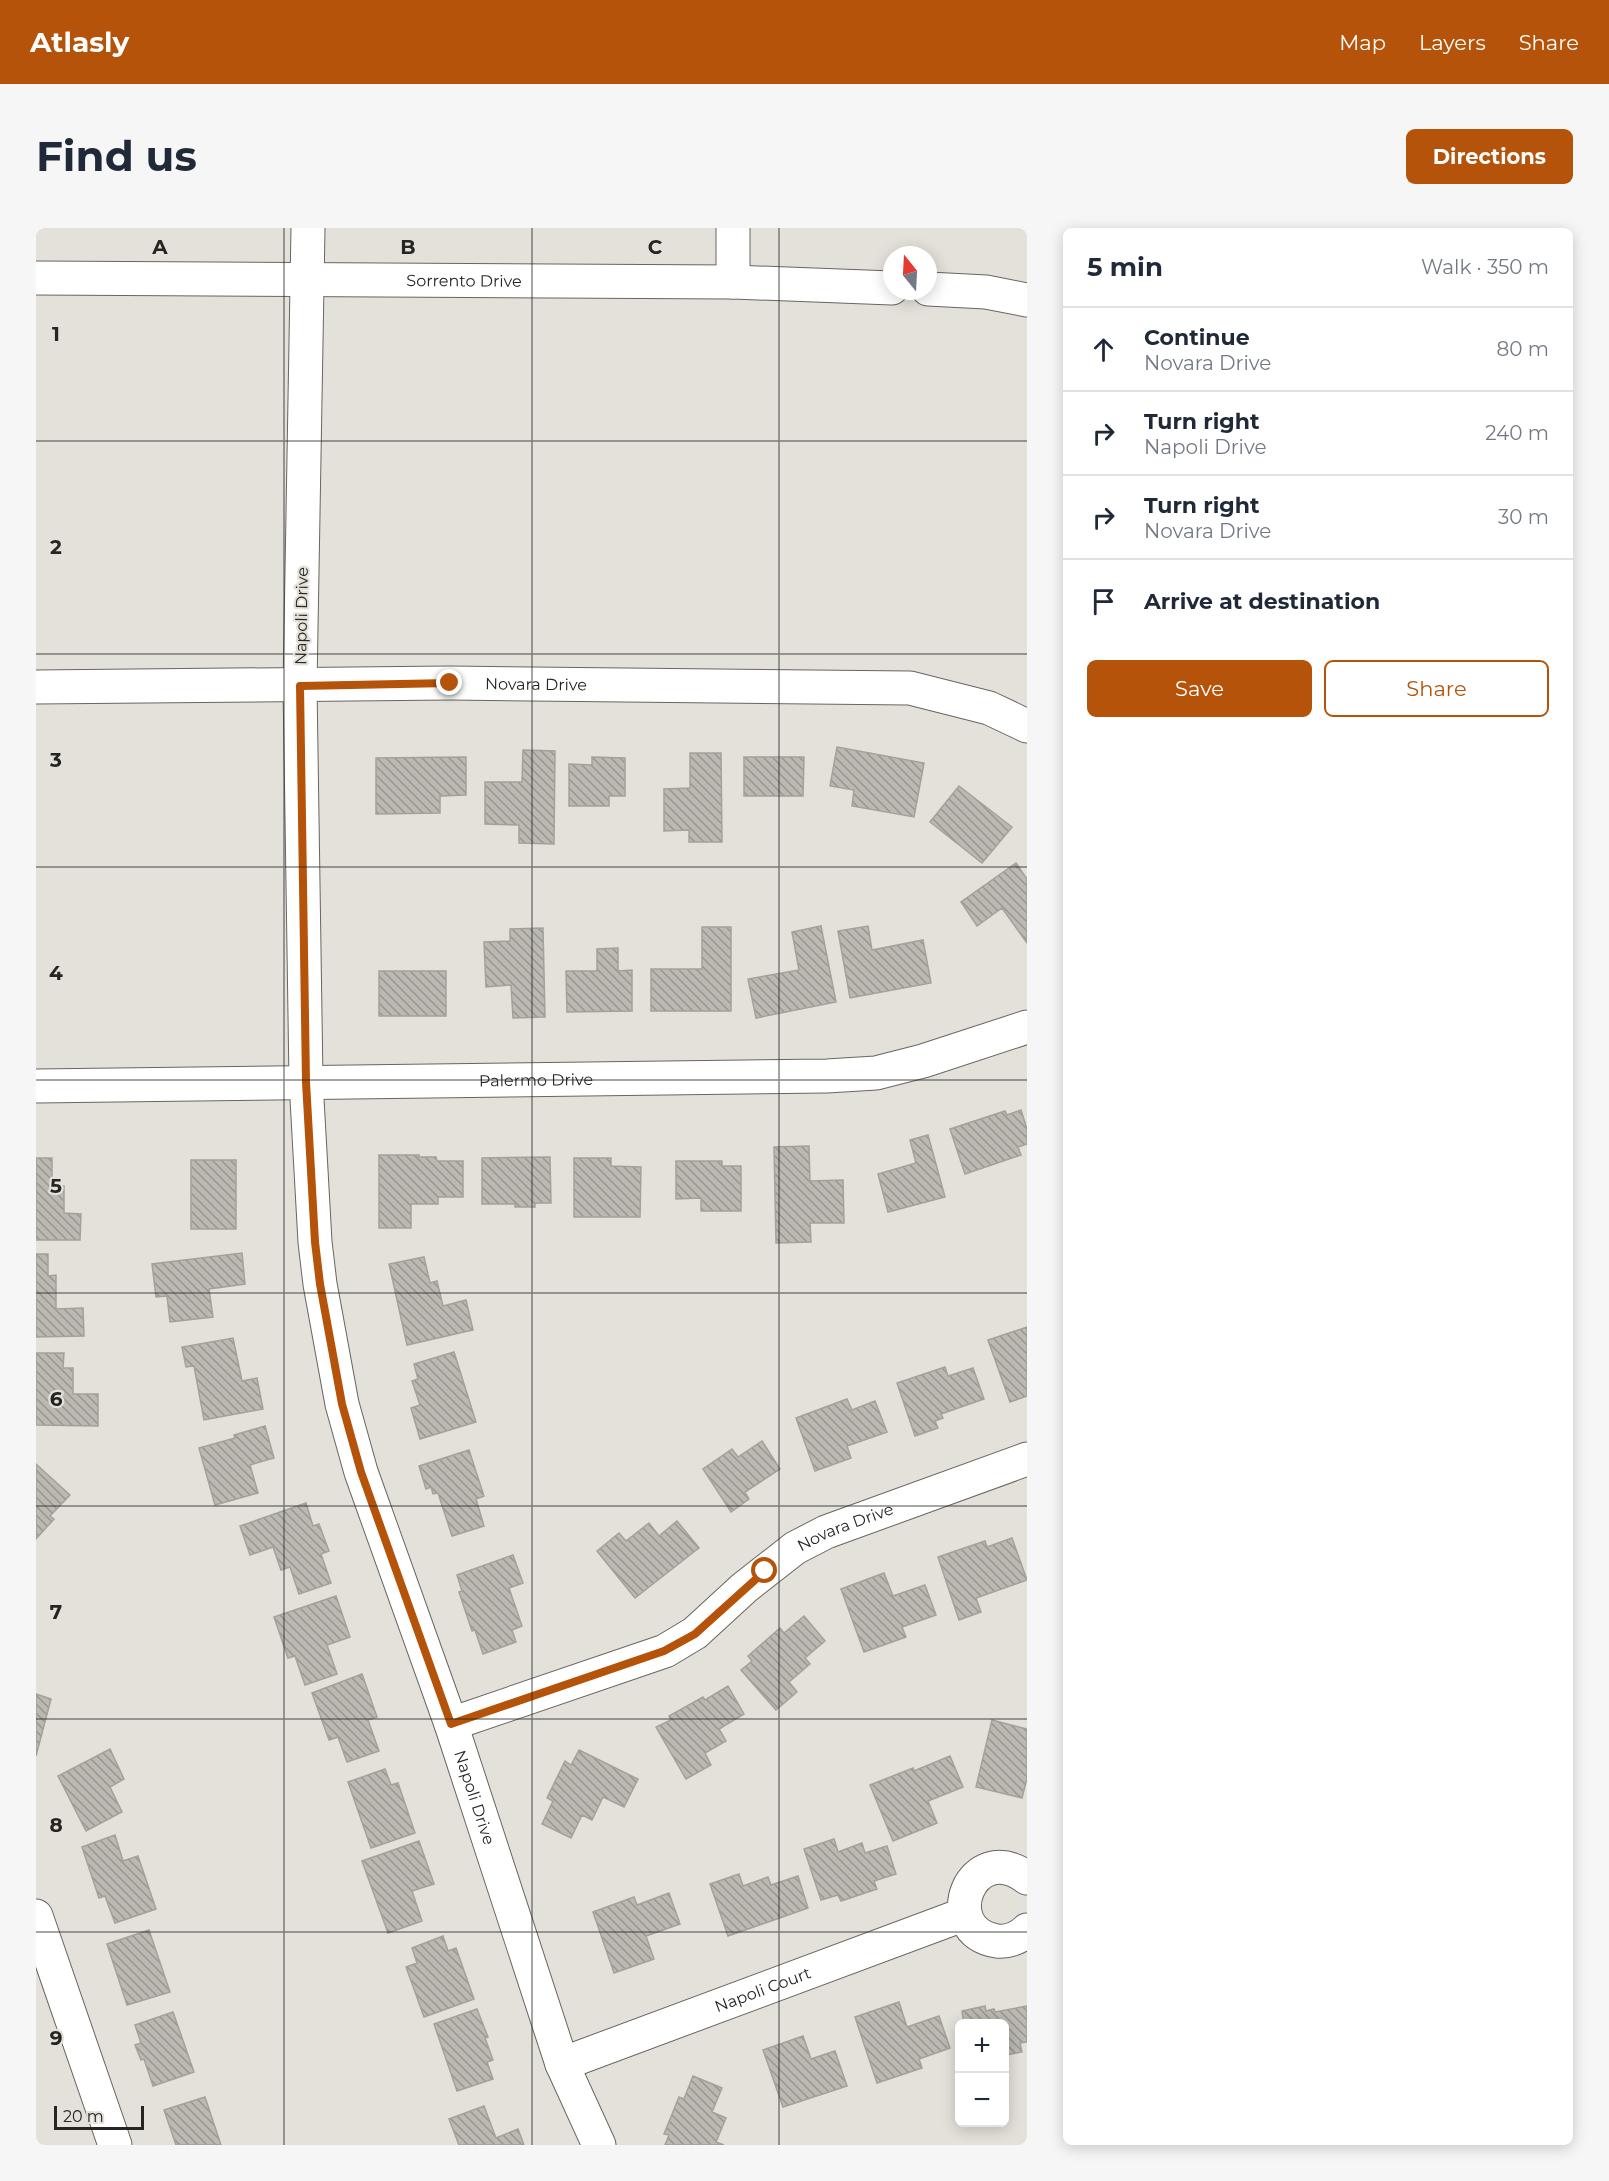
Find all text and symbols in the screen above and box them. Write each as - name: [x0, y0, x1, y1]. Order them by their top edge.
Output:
- text: Atlasly: [30, 25, 129, 59]
- text: Map: [1339, 30, 1386, 55]
- text: Layers: [1419, 30, 1486, 55]
- text: Share: [1519, 30, 1579, 55]
- button: Directions: [1406, 129, 1573, 184]
- text: Find us: [36, 130, 197, 182]
- text: A: [151, 235, 168, 259]
- text: B: [400, 235, 416, 259]
- text: C: [648, 235, 663, 259]
- north arrow: [883, 246, 937, 300]
- text: 5 min: [1087, 251, 1163, 283]
- text: Walk · 350 m: [1421, 255, 1549, 279]
- street label: Sorrento Drive: [406, 271, 522, 291]
- text: 1: [52, 322, 60, 346]
- text: Continue: [1144, 324, 1250, 351]
- icon: ahead: [1087, 333, 1120, 366]
- text: 80 m: [1497, 337, 1549, 361]
- text: Novara Drive: [1144, 351, 1271, 375]
- text: Turn right: [1144, 408, 1259, 435]
- icon: right: [1087, 417, 1120, 450]
- text: 240 m: [1485, 421, 1549, 445]
- text: Napoli Drive: [1144, 435, 1267, 459]
- text: Turn right: [1144, 492, 1259, 519]
- icon: right: [1087, 501, 1120, 534]
- text: 30 m: [1498, 505, 1549, 529]
- text: Novara Drive: [1144, 519, 1271, 543]
- text: 2: [50, 535, 62, 559]
- street label: Napoli Drive: [291, 567, 312, 665]
- icon: arrive: [1087, 585, 1120, 618]
- text: Arrive at destination: [1144, 588, 1380, 615]
- button: Save: [1087, 660, 1312, 717]
- button: Share: [1324, 660, 1549, 717]
- route end: [436, 669, 462, 695]
- street label: Novara Drive: [485, 674, 587, 694]
- text: 3: [49, 748, 62, 772]
- text: 4: [49, 961, 63, 985]
- street label: Palermo Drive: [479, 1070, 593, 1090]
- text: 5: [50, 1174, 62, 1198]
- text: 6: [50, 1387, 63, 1411]
- street label: Novara Drive: [794, 1499, 896, 1555]
- route start: [751, 1557, 777, 1583]
- text: 7: [50, 1600, 62, 1624]
- street label: Napoli Drive: [450, 1748, 499, 1847]
- text: 8: [49, 1813, 63, 1837]
- street label: Napoli Court: [712, 1963, 814, 2016]
- map controls: [955, 2019, 1009, 2127]
- button: +: [955, 2019, 1009, 2073]
- text: 9: [50, 2026, 62, 2050]
- button: −: [955, 2073, 1009, 2127]
- scale bar: [54, 2103, 144, 2130]
- text: 20 m: [63, 2107, 104, 2126]

